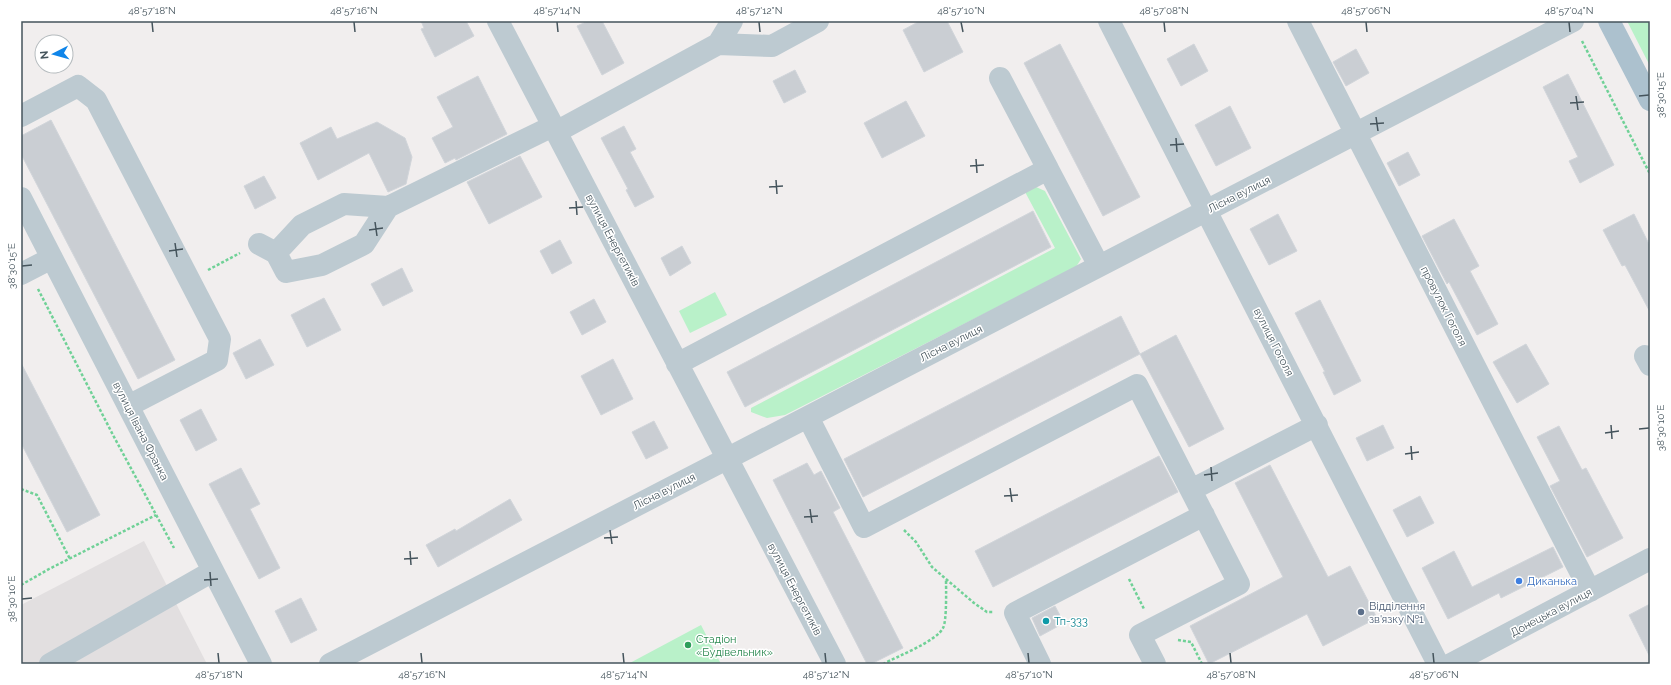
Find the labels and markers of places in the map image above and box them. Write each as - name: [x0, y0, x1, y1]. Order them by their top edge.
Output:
- place label: Диканька: [1527, 575, 1577, 588]
- marker: Диканька: [1514, 576, 1524, 586]
- place label: Відділення зв'язку №1: [1369, 600, 1425, 626]
- marker: Відділення зв'язку №1: [1356, 607, 1366, 617]
- place label: Тп-333: [1054, 615, 1088, 628]
- marker: Тп-333: [1041, 616, 1051, 626]
- place label: Стадіон «Будівельник»: [696, 633, 773, 659]
- marker: Стадіон «Будівельник»: [683, 640, 693, 650]

